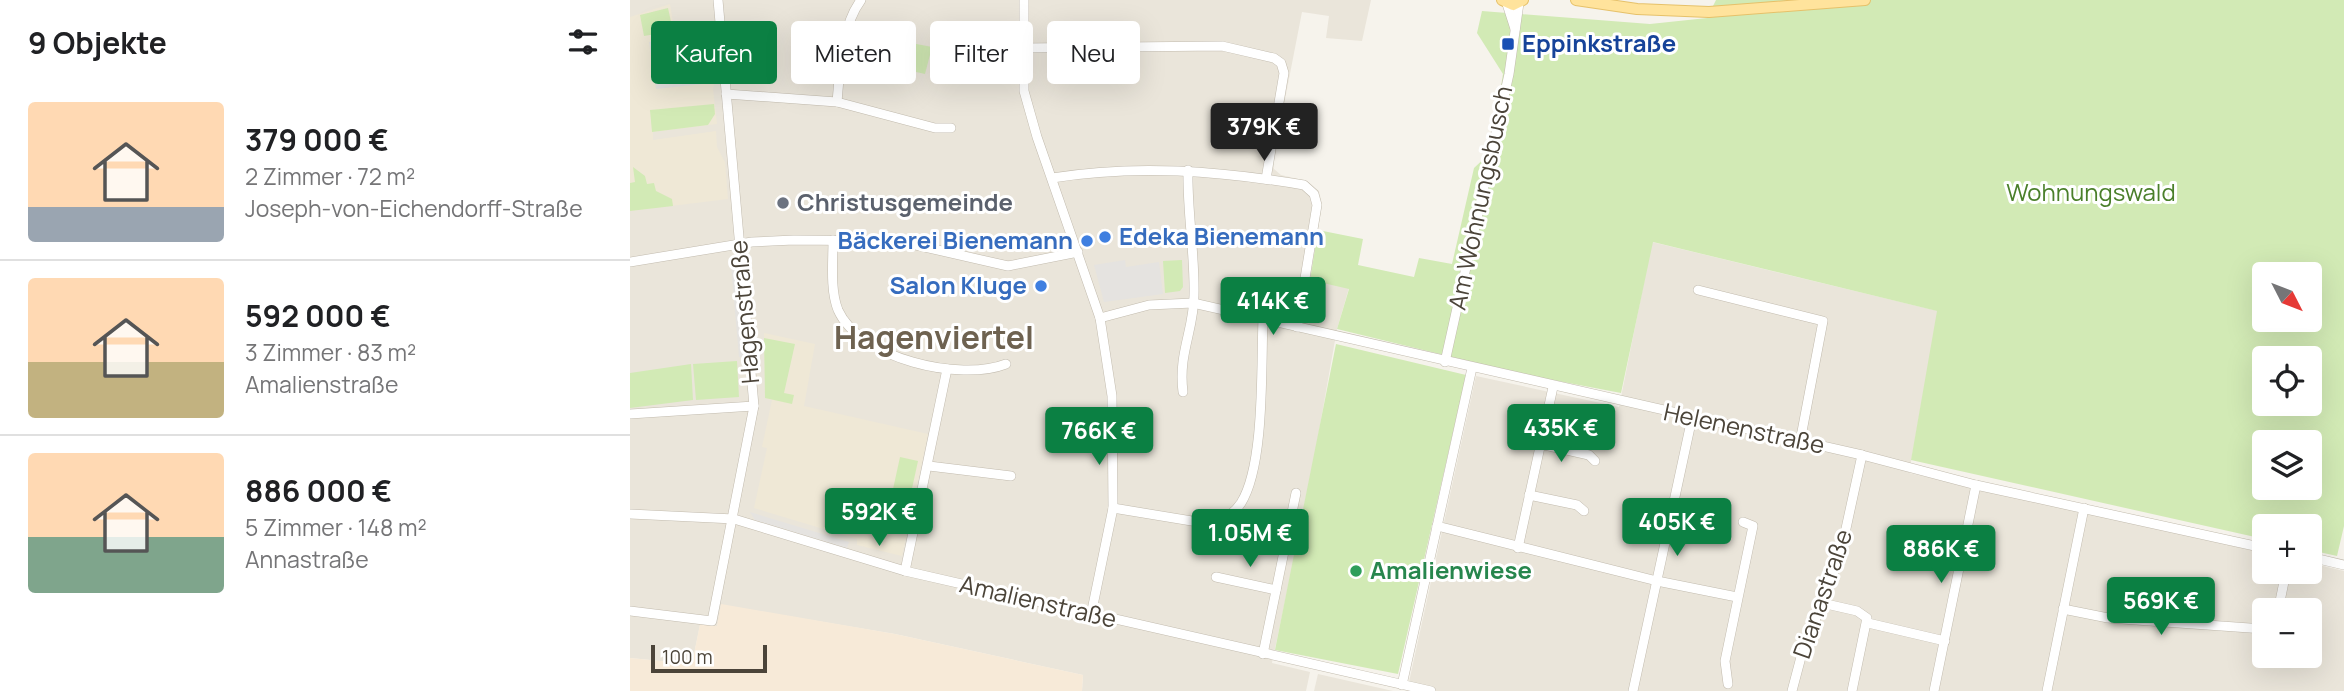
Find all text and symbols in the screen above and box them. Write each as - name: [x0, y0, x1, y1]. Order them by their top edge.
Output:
- chip: Kaufen: [651, 21, 777, 84]
- chip: Mieten: [791, 21, 916, 84]
- chip: Filter: [930, 21, 1033, 84]
- chip: Neu: [1047, 21, 1140, 84]
- text: 9 Objekte: [28, 22, 167, 63]
- icon: filters: [564, 23, 602, 61]
- place label: Eppinkstraße: [1522, 26, 1676, 59]
- marker: Eppinkstraße: [1500, 36, 1516, 52]
- street label: Am Wohnungsbusch: [1440, 83, 1519, 313]
- pin: 379K €: [1207, 104, 1321, 163]
- text: 379K €: [1227, 110, 1301, 142]
- text: 379 000 €: [245, 119, 389, 160]
- icon: home: [84, 130, 168, 214]
- text: 2 Zimmer · 72 m²: [245, 160, 415, 192]
- park label: Wohnungswald: [2006, 175, 2176, 208]
- place label: Christusgemeinde: [797, 185, 1013, 218]
- text: Joseph-von-Eichendorff-Straße: [245, 192, 583, 224]
- marker: Christusgemeinde: [775, 195, 791, 211]
- place label: Edeka Bienemann: [1119, 219, 1324, 252]
- place label: Bäckerei Bienemann: [837, 223, 1073, 256]
- marker: Edeka Bienemann: [1097, 229, 1113, 245]
- marker: Bäckerei Bienemann: [1079, 233, 1095, 249]
- street label: Hagenstraße: [721, 239, 766, 385]
- north arrow: [2252, 262, 2322, 332]
- map controls: [2252, 262, 2322, 668]
- place label: Salon Kluge: [890, 268, 1027, 301]
- marker: Salon Kluge: [1033, 278, 1049, 294]
- pin: 414K €: [1216, 278, 1330, 337]
- text: 414K €: [1237, 284, 1309, 316]
- text: 592 000 €: [245, 295, 391, 336]
- icon: home: [84, 306, 168, 390]
- district label: Hagenviertel: [834, 315, 1034, 359]
- text: 3 Zimmer · 83 m²: [245, 336, 416, 368]
- button: locate: [2252, 346, 2322, 416]
- text: Amalienstraße: [245, 368, 398, 400]
- street label: Helenenstraße: [1661, 394, 1828, 461]
- pin: 435K €: [1504, 405, 1618, 464]
- pin: 766K €: [1042, 407, 1156, 467]
- text: 435K €: [1523, 411, 1599, 443]
- text: 766K €: [1061, 414, 1137, 446]
- button: layers: [2252, 430, 2322, 500]
- text: 886 000 €: [245, 470, 392, 511]
- icon: home: [84, 481, 168, 565]
- pin: 592K €: [822, 489, 936, 548]
- text: 592K €: [841, 495, 917, 527]
- pin: 405K €: [1620, 498, 1734, 558]
- text: 405K €: [1638, 505, 1716, 537]
- pin: 1.05M €: [1185, 510, 1315, 569]
- text: 5 Zimmer · 148 m²: [245, 511, 427, 543]
- button: +: [2252, 514, 2322, 584]
- text: 1.05M €: [1208, 516, 1292, 548]
- street label: Dianastraße: [1784, 524, 1859, 663]
- pin: 886K €: [1884, 526, 1998, 585]
- text: 886K €: [1902, 532, 1980, 564]
- text: Annastraße: [245, 543, 369, 575]
- place label: Amalienwiese: [1370, 553, 1532, 586]
- marker: Amalienwiese: [1348, 563, 1364, 579]
- street label: Amalienstraße: [957, 566, 1120, 635]
- pin: 569K €: [2104, 578, 2218, 637]
- text: 569K €: [2123, 584, 2199, 616]
- button: −: [2252, 598, 2322, 668]
- scale bar: [651, 642, 766, 674]
- text: 100 m: [662, 644, 713, 670]

